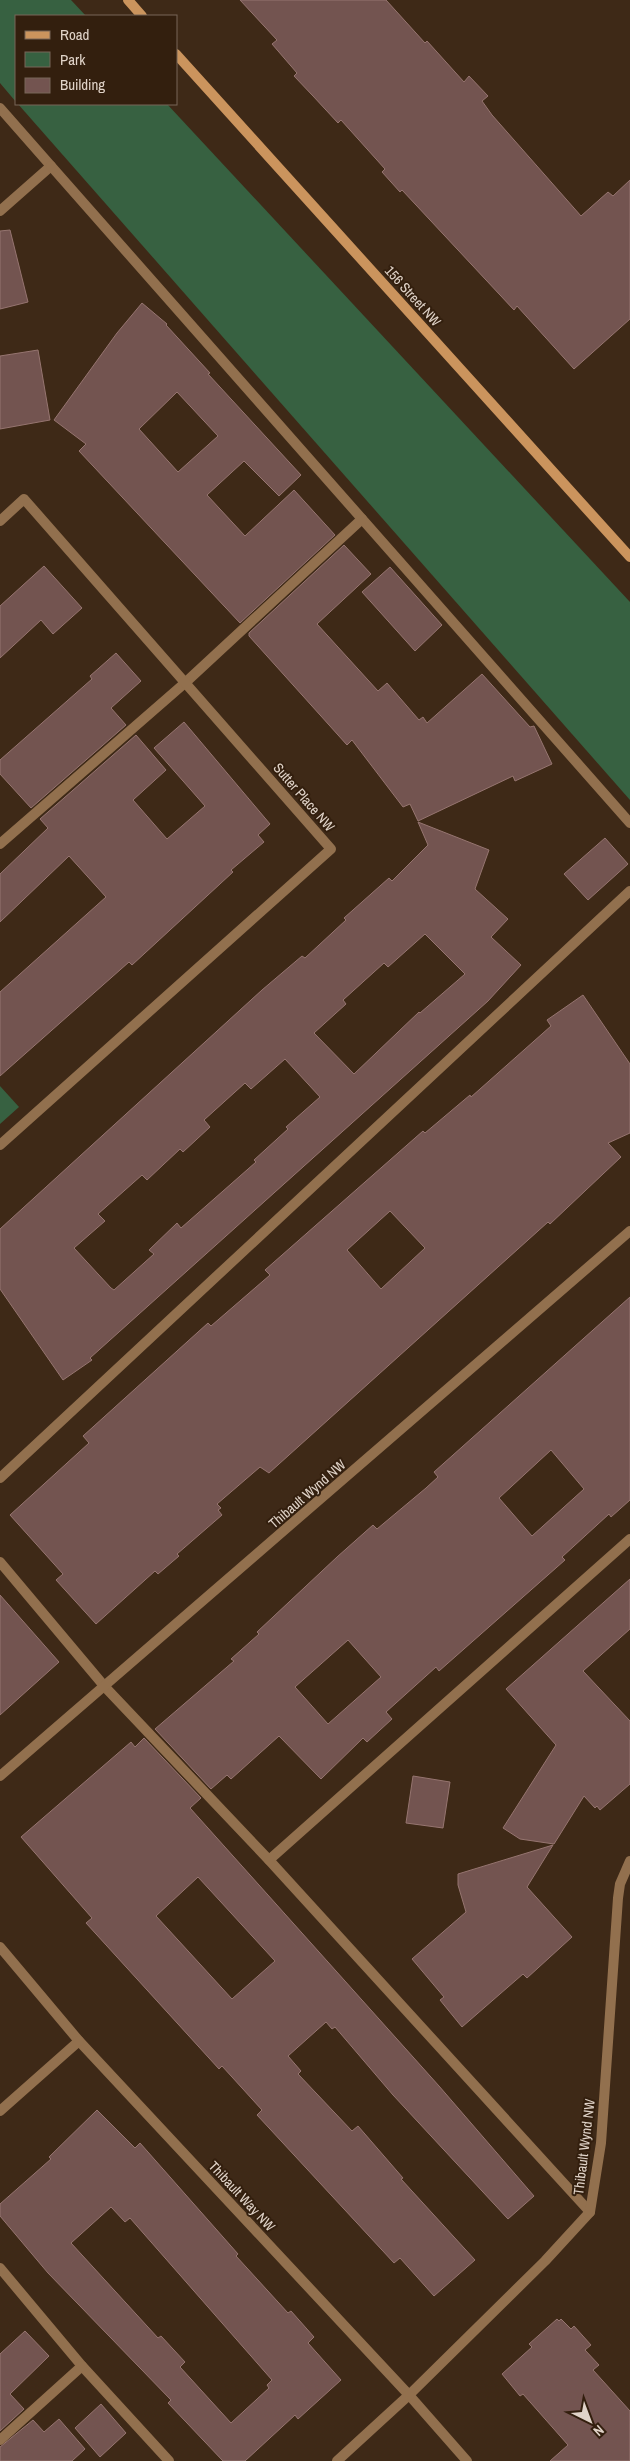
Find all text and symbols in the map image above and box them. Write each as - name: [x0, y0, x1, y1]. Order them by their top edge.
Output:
- legend: [15, 15, 178, 105]
- text: Road: [60, 24, 89, 45]
- text: Park: [60, 49, 86, 70]
- text: Building: [60, 74, 105, 95]
- street label: 156 Street NW: [381, 262, 445, 330]
- street label: Sutter Place NW: [269, 759, 339, 835]
- street label: Thibault Wynd NW: [265, 1456, 349, 1532]
- street label: Thibault Wynd NW: [569, 2098, 599, 2196]
- street label: Thibault Way NW: [205, 2157, 279, 2235]
- north arrow: [565, 2396, 615, 2446]
- text: N: [590, 2421, 608, 2440]

